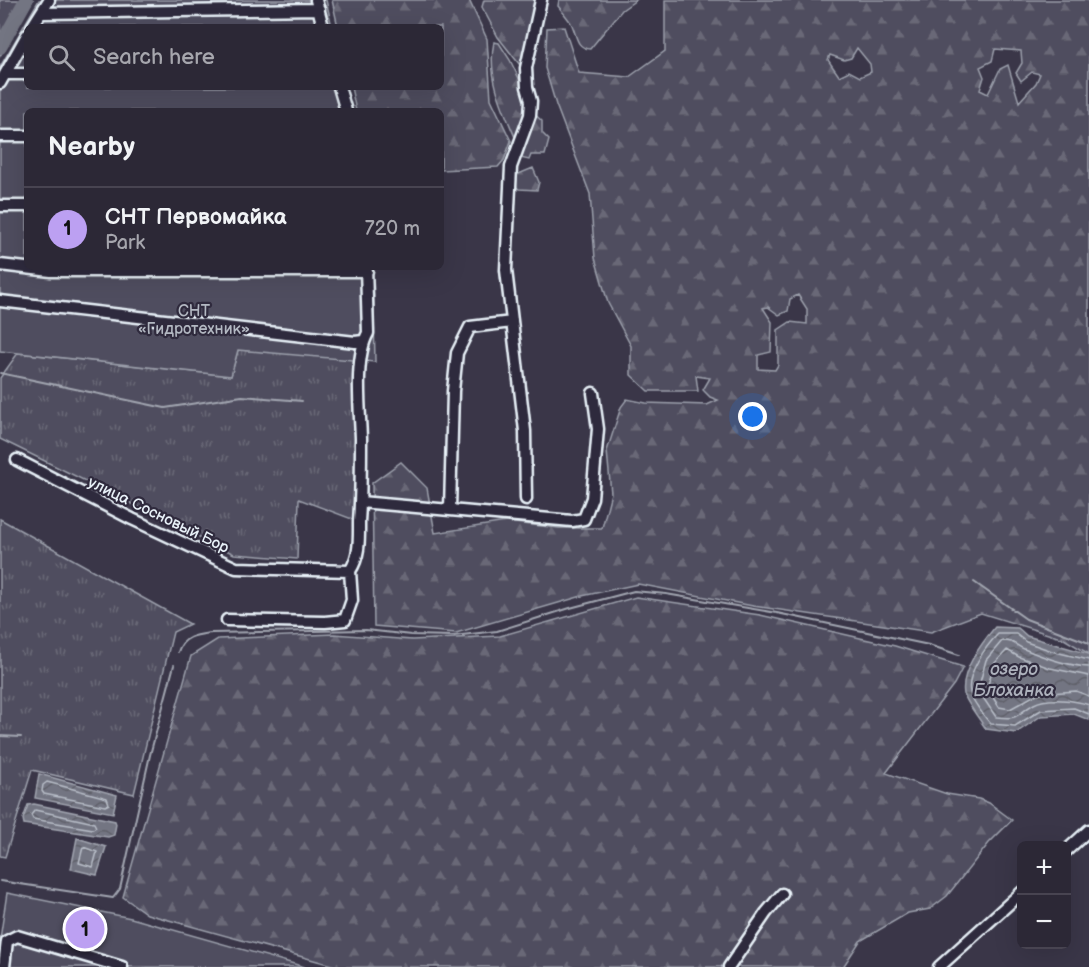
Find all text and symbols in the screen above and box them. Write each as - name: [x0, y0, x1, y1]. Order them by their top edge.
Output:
- search box: [24, 24, 444, 90]
- icon: search: [45, 41, 78, 74]
- text: Search here: [93, 44, 215, 71]
- text: Nearby: [48, 132, 135, 163]
- text: СНТ Первомайка: [105, 204, 287, 231]
- text: 1: [63, 217, 72, 241]
- text: 720 m: [365, 217, 420, 241]
- text: Park: [105, 231, 145, 255]
- park label: СНТ «Гидротехник»: [138, 302, 250, 339]
- your location: [738, 402, 767, 431]
- street label: улица Сосновый Бор: [85, 473, 232, 558]
- water label: озеро Блоханка: [973, 659, 1055, 701]
- map controls: [1017, 841, 1071, 949]
- button: +: [1017, 841, 1071, 895]
- button: −: [1017, 895, 1071, 949]
- pin: 1: [66, 906, 104, 952]

